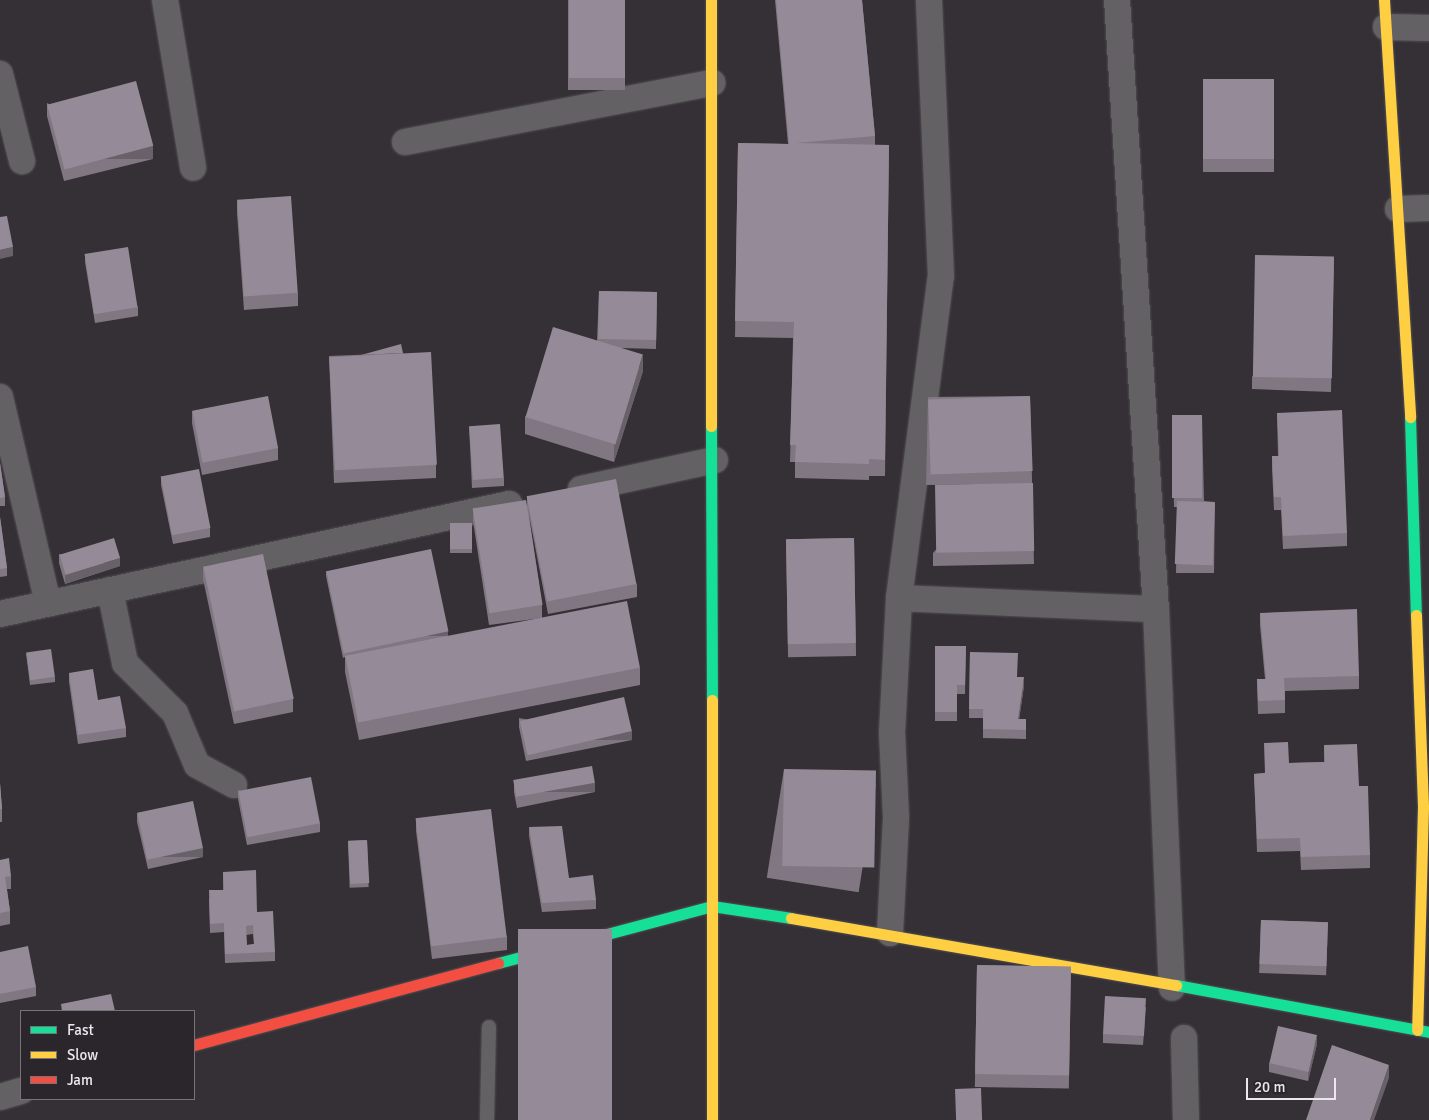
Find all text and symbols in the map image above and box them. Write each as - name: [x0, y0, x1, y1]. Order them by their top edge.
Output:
- legend: [20, 1010, 195, 1100]
- text: Fast: [67, 1021, 94, 1039]
- text: Slow: [67, 1046, 98, 1064]
- scale bar: [1249, 1068, 1339, 1100]
- text: Jam: [67, 1071, 93, 1089]
- text: 20 m: [1254, 1078, 1285, 1096]

